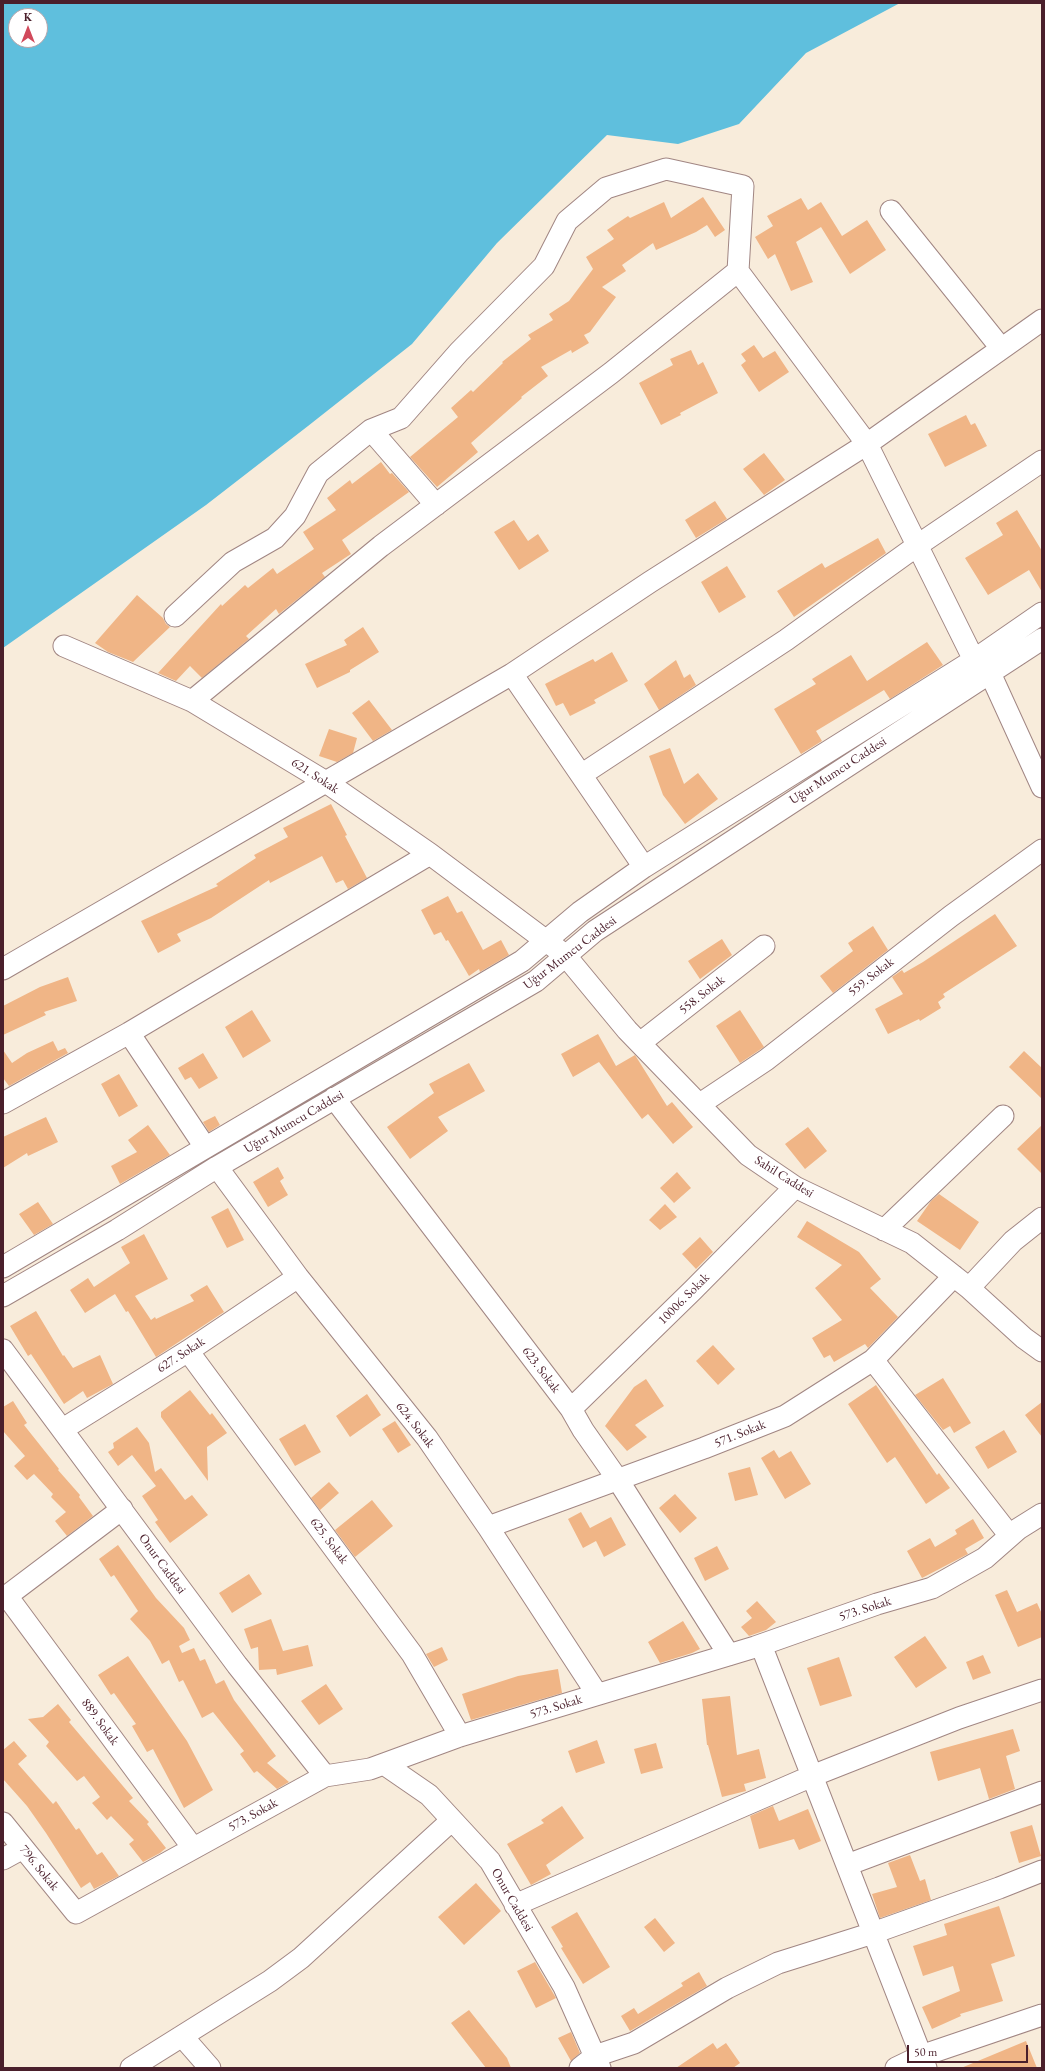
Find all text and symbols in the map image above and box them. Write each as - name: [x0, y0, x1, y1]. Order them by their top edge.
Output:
- north arrow: [8, 8, 48, 48]
- text: K: [24, 10, 32, 24]
- street label: Uğur Mumcu Caddesi: [787, 734, 889, 808]
- street label: 621. Sokak: [288, 755, 342, 797]
- street label: Uğur Mumcu Caddesi: [520, 913, 620, 993]
- street label: 559. Sokak: [845, 954, 897, 1000]
- street label: 558. Sokak: [676, 972, 728, 1018]
- street label: Uğur Mumcu Caddesi: [241, 1087, 347, 1157]
- street label: Sahil Caddesi: [752, 1153, 816, 1201]
- street label: 10006. Sokak: [655, 1270, 713, 1328]
- street label: 627. Sokak: [154, 1334, 208, 1376]
- street label: 623. Sokak: [519, 1344, 563, 1396]
- street label: 624. Sokak: [392, 1399, 438, 1451]
- street label: 571. Sokak: [712, 1417, 768, 1451]
- street label: 625. Sokak: [307, 1515, 351, 1567]
- street label: Onur Caddesi: [135, 1531, 189, 1597]
- street label: 573. Sokak: [837, 1593, 893, 1625]
- street label: 573. Sokak: [528, 1692, 584, 1722]
- street label: 889. Sokak: [78, 1696, 122, 1748]
- street label: 573. Sokak: [226, 1795, 280, 1835]
- street label: 796. Sokak: [16, 1842, 62, 1894]
- street label: Onur Caddesi: [488, 1866, 536, 1934]
- scale bar: [909, 2037, 1030, 2063]
- text: 50 m: [914, 2044, 937, 2060]

